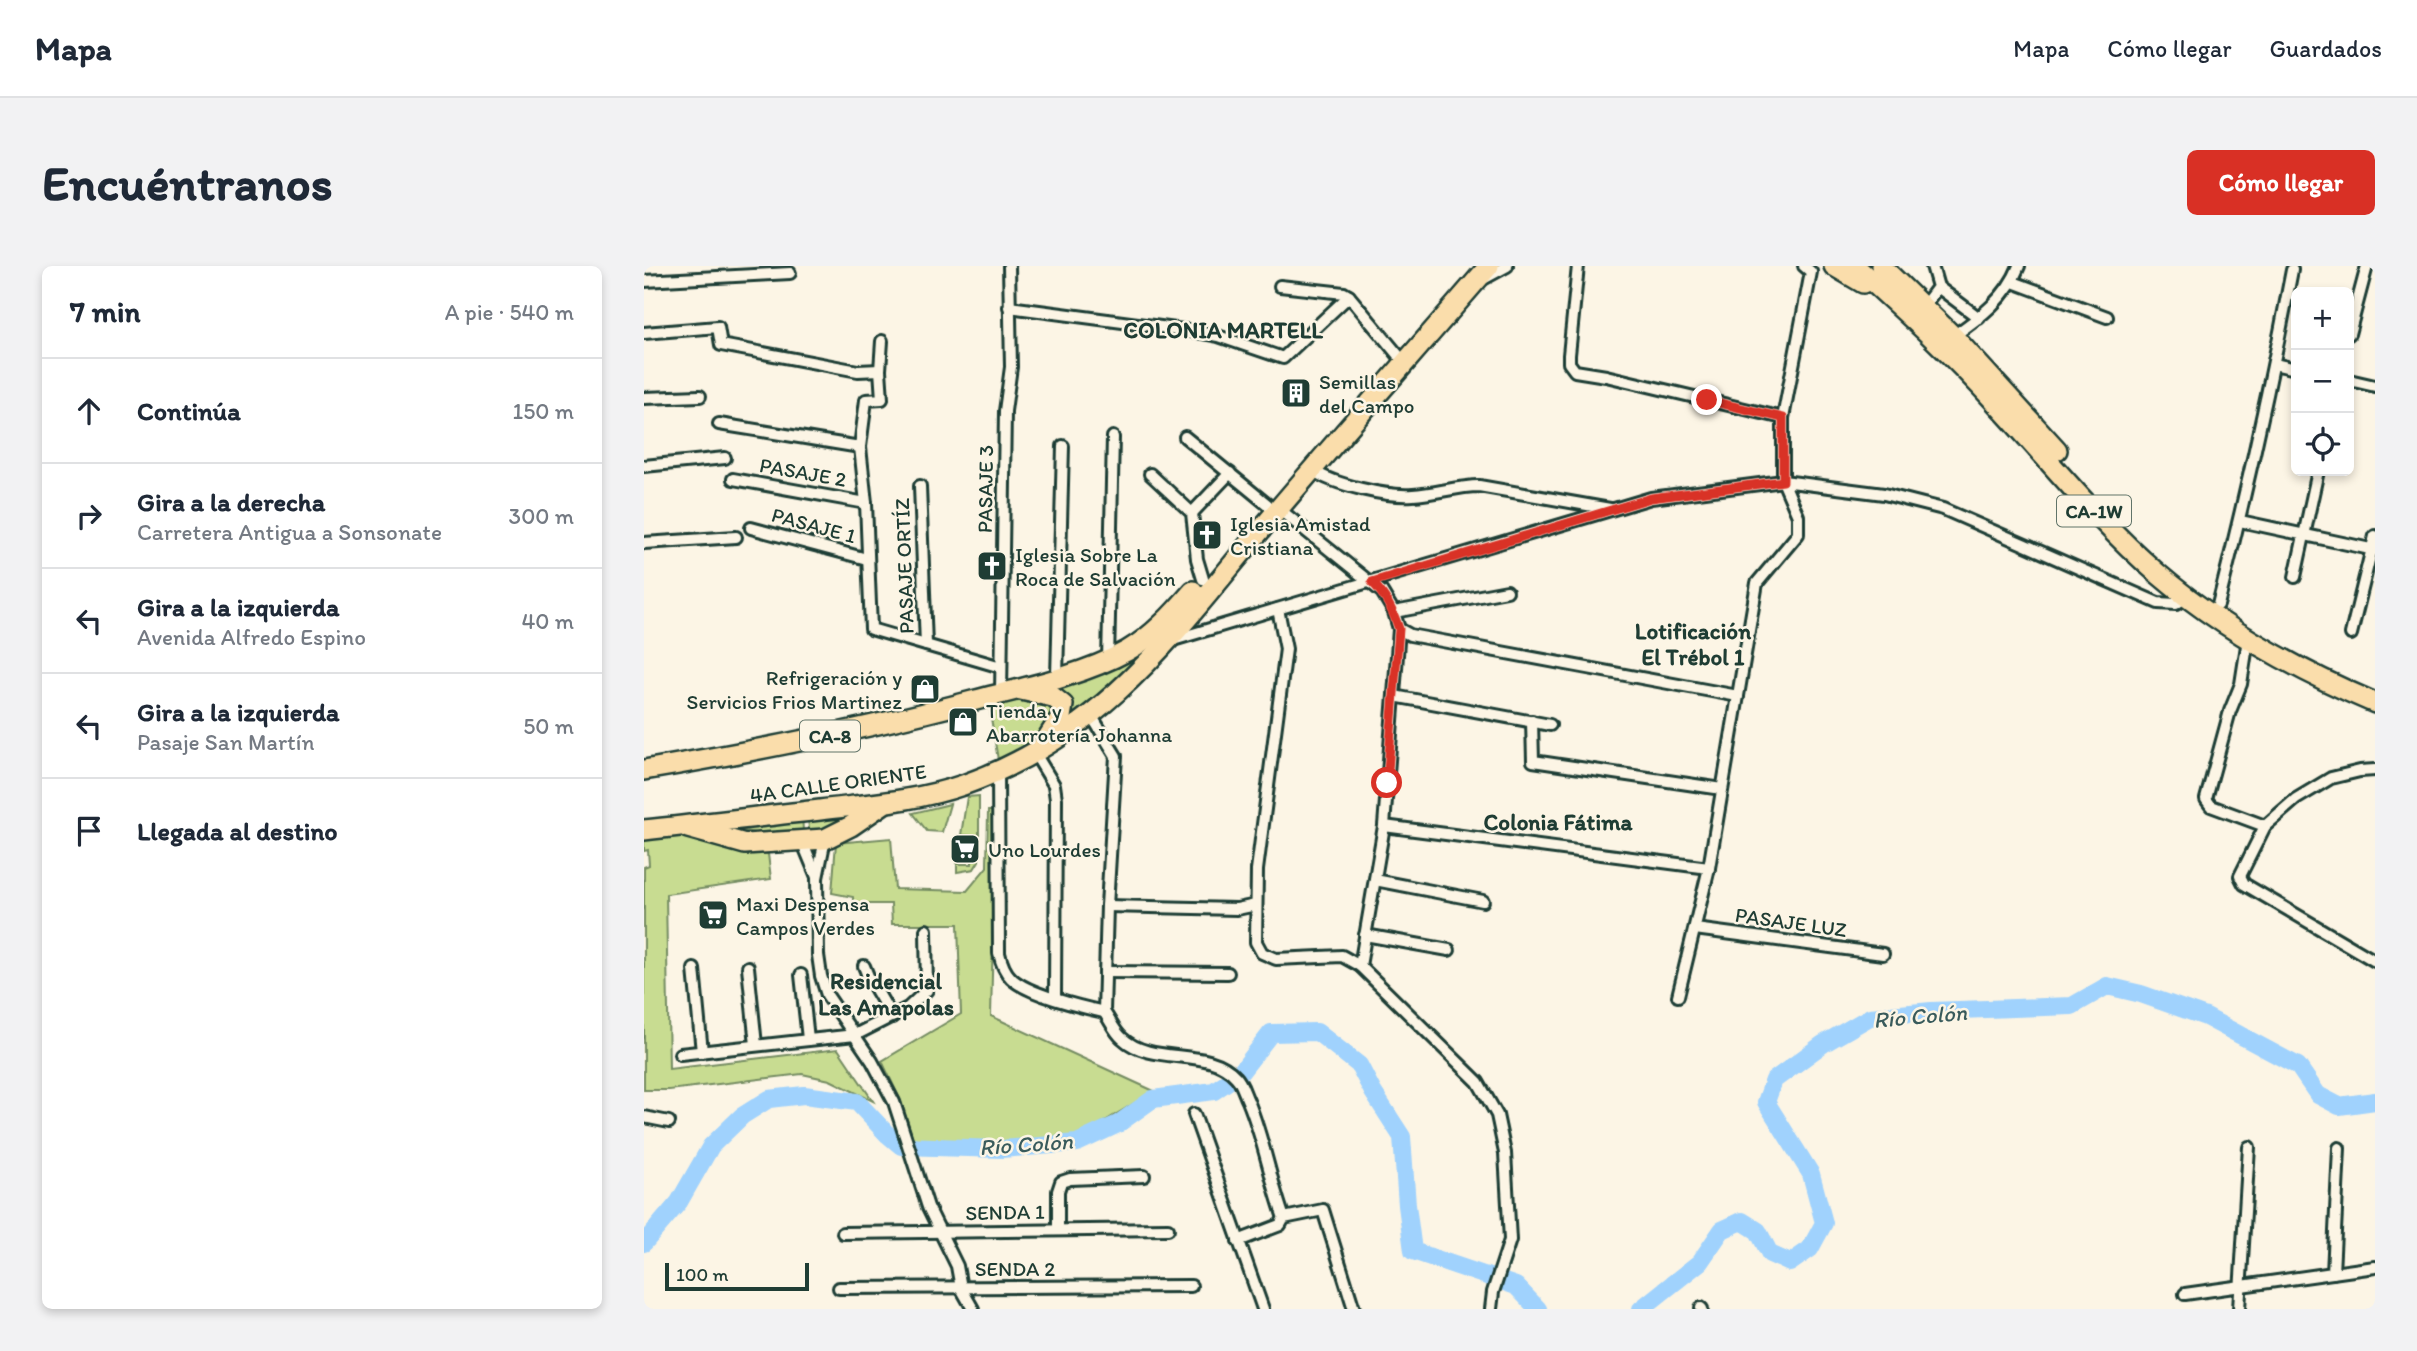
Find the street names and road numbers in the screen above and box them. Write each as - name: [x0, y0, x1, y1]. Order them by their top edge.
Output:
- street label: PASAJE 3: [972, 445, 998, 533]
- street label: PASAJE 2: [758, 452, 848, 492]
- road number: CA-1W: [2057, 496, 2131, 526]
- street label: PASAJE ORTÍZ: [889, 497, 919, 634]
- street label: PASAJE 1: [769, 502, 859, 548]
- road number: CA-8: [800, 720, 860, 751]
- street label: 4A CALLE ORIENTE: [748, 758, 928, 808]
- street label: PASAJE LUZ: [1734, 902, 1849, 942]
- street label: SENDA 1: [965, 1199, 1045, 1225]
- street label: SENDA 2: [975, 1256, 1055, 1281]

